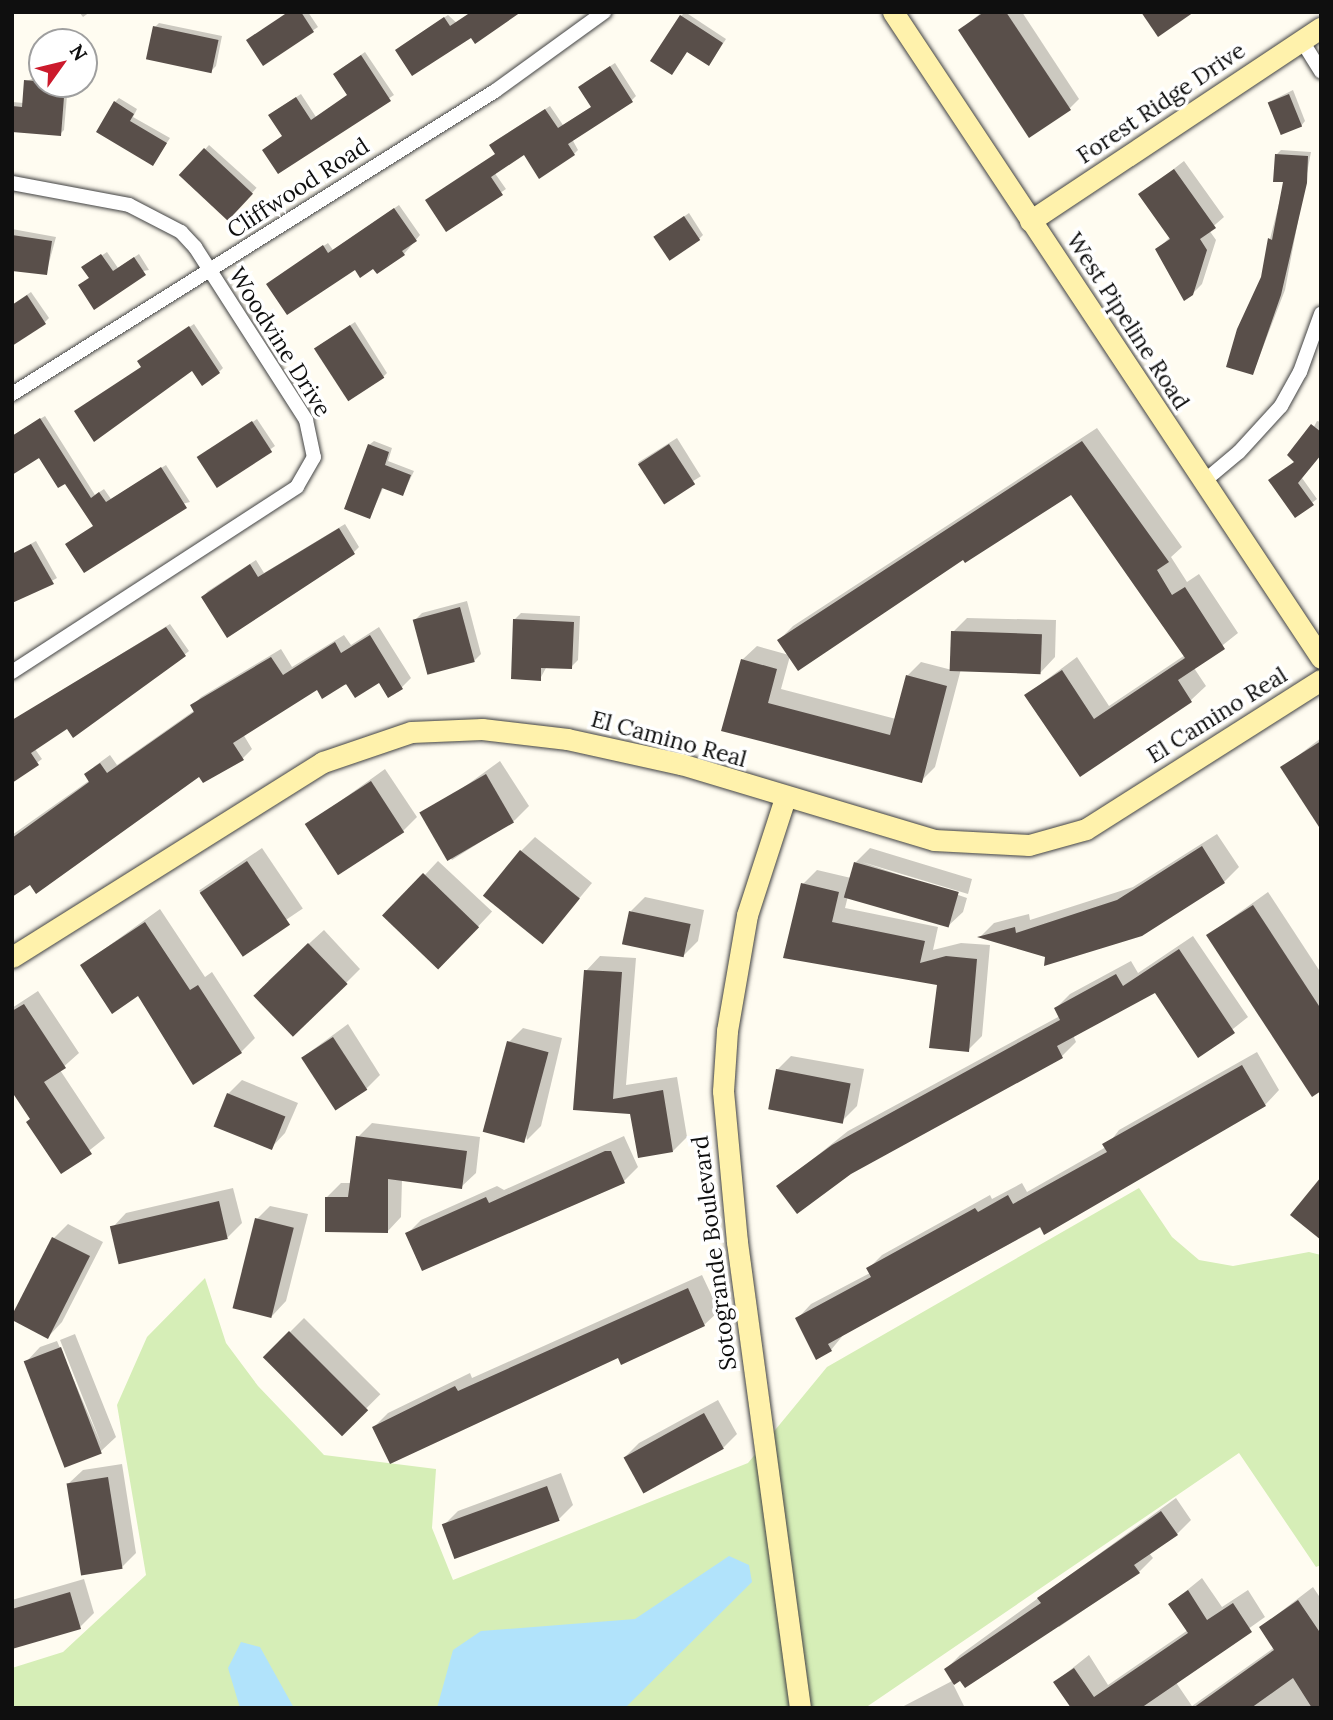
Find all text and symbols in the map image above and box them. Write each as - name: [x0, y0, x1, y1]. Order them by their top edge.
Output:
- north arrow: [28, 28, 98, 98]
- street label: Forest Ridge Drive: [1072, 37, 1250, 169]
- text: N: [65, 40, 93, 65]
- street label: Cliffwood Road: [222, 132, 374, 244]
- street label: West Pipeline Road: [1061, 227, 1195, 415]
- street label: Woodvine Drive: [223, 262, 337, 422]
- street label: El Camino Real: [1142, 661, 1292, 769]
- street label: El Camino Real: [588, 705, 750, 773]
- street label: Sotogrande Boulevard: [686, 1134, 742, 1372]

